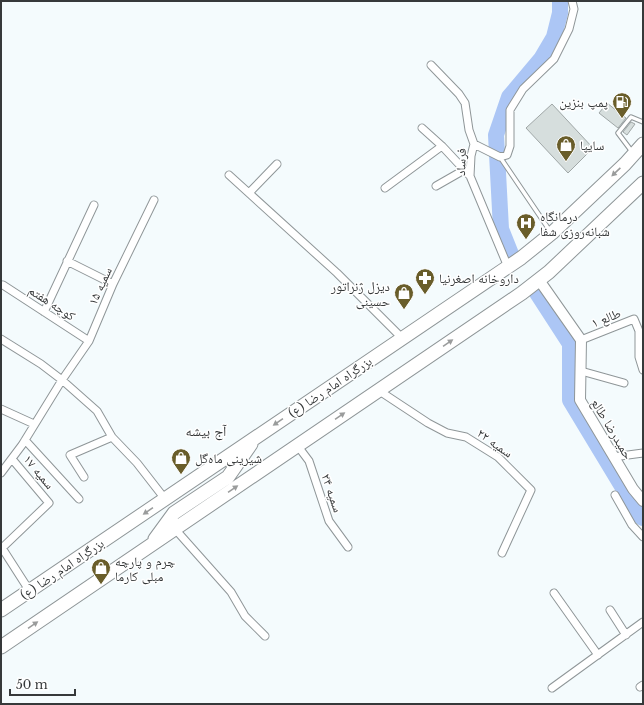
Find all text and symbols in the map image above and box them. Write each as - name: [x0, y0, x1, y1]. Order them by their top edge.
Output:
- fuel station icon: پمپ بنزین: [611, 91, 633, 119]
- place label: پمپ بنزین: [559, 94, 608, 111]
- shop icon: سایپا: [555, 134, 577, 162]
- place label: سایپا: [580, 137, 604, 154]
- street label: فرساد: [452, 148, 470, 176]
- one-way arrow: [611, 168, 621, 177]
- place label: درمانگاه شبانه‌روزی شفا: [540, 208, 610, 240]
- hospital icon: درمانگاه شبانه‌روزی شفا: [515, 212, 537, 240]
- street label: سمیه ۱۵: [84, 264, 116, 308]
- pharmacy icon: داروخانه اصغرنیا: [414, 267, 436, 295]
- place label: داروخانه اصغرنیا: [439, 270, 519, 287]
- place label: دیزل ژنراتور حسینی: [330, 278, 390, 310]
- street label: کوچه هفتم: [25, 282, 79, 325]
- shop icon: دیزل ژنراتور حسینی: [393, 282, 415, 310]
- street label: طالع ۱: [589, 305, 624, 332]
- one-way arrow: [443, 339, 453, 347]
- street label: بزرگراه امام رضا (ع): [285, 353, 376, 422]
- street label: حمیدرضا طالع: [586, 396, 637, 463]
- one-way arrow: [335, 412, 346, 420]
- one-way arrow: [273, 418, 284, 426]
- district label: آج بیشه: [186, 422, 227, 441]
- street label: سمیه ۲۲: [474, 425, 516, 461]
- shop icon: شیرینی ماه‌گل: [170, 447, 192, 475]
- place label: شیرینی ماه‌گل: [195, 450, 262, 467]
- street label: سمیه ۱۷: [20, 451, 58, 493]
- street label: سمیه ۲۴: [317, 471, 347, 515]
- one-way arrow: [228, 485, 238, 493]
- one-way arrow: [142, 507, 153, 514]
- street label: بزرگراه امام رضا (ع): [17, 535, 108, 604]
- place label: چرم و پارچه مبلی کارما: [115, 553, 175, 585]
- shop icon: چرم و پارچه مبلی کارما: [90, 557, 112, 585]
- one-way arrow: [27, 622, 39, 629]
- scale bar: [10, 671, 75, 697]
- text: 50 m: [16, 677, 48, 692]

